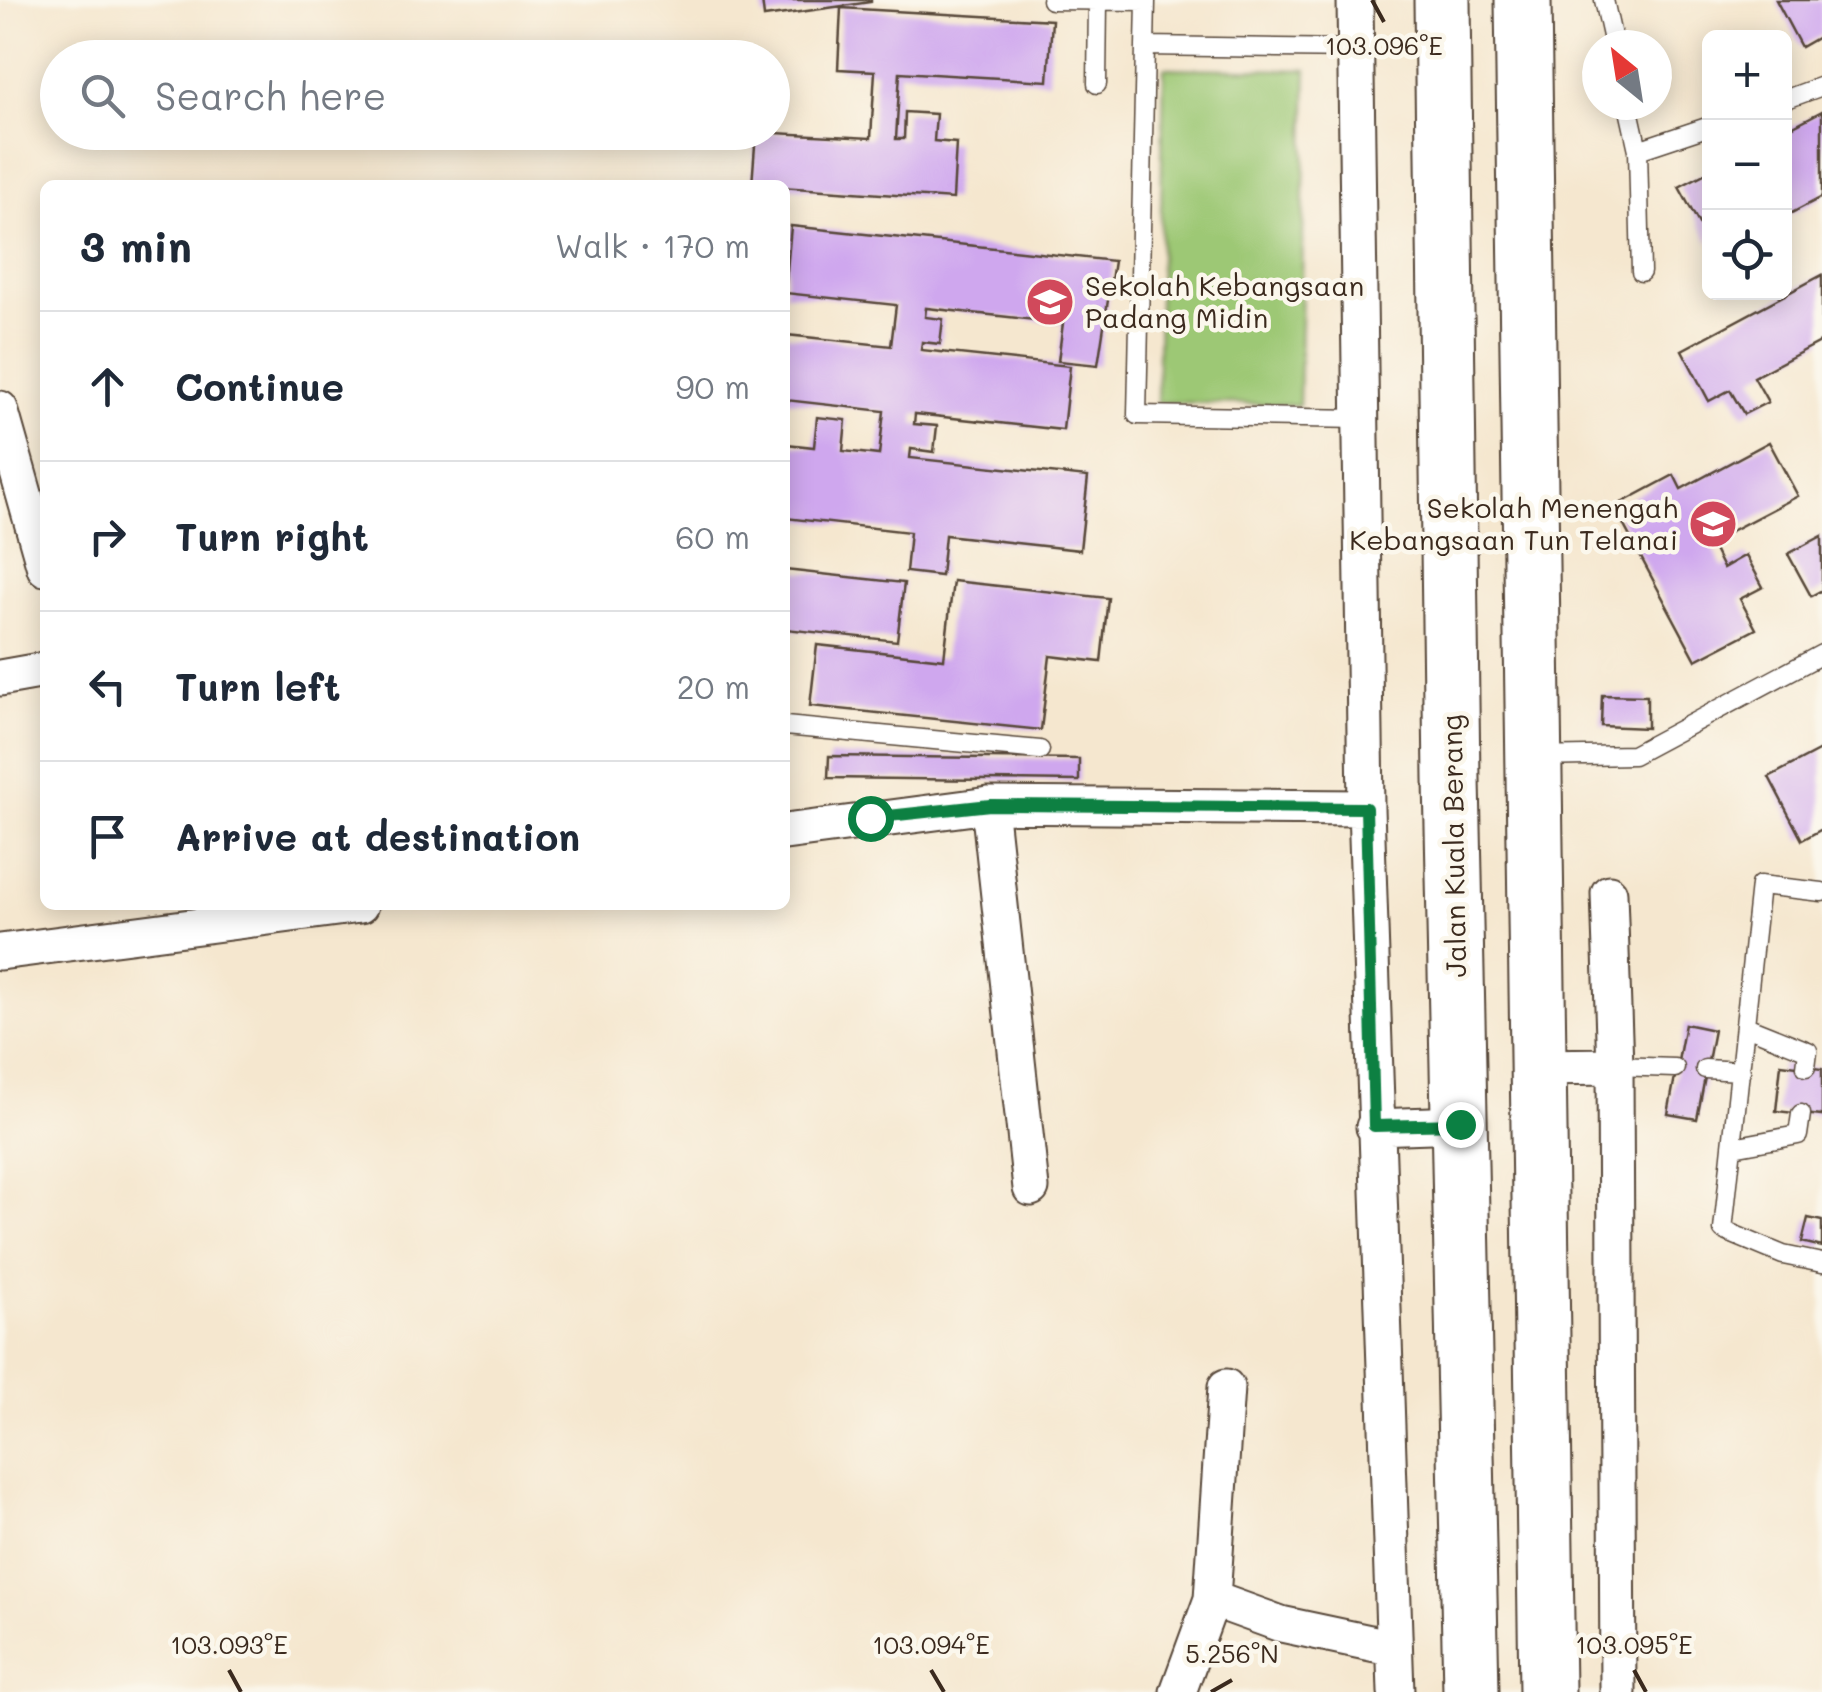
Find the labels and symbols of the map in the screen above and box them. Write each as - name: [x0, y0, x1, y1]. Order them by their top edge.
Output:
- text: 103.096°E: [1325, 29, 1443, 61]
- north arrow: [1582, 30, 1672, 120]
- place label: Sekolah Kebangsaan Padang Midin: [1085, 267, 1364, 335]
- school or university icon: Sekolah Kebangsaan Padang Midin: [1024, 276, 1076, 328]
- place label: Sekolah Menengah Kebangsaan Tun Telanai: [1349, 489, 1678, 557]
- school or university icon: Sekolah Menengah Kebangsaan Tun Telanai: [1687, 498, 1739, 550]
- street label: Jalan Kuala Berang: [1433, 714, 1473, 978]
- route start: [848, 796, 894, 842]
- route end: [1438, 1102, 1484, 1148]
- text: 103.093°E: [170, 1628, 288, 1660]
- text: 103.094°E: [872, 1628, 990, 1660]
- text: 103.095°E: [1575, 1628, 1693, 1660]
- text: 5.256°N: [1185, 1637, 1279, 1669]

